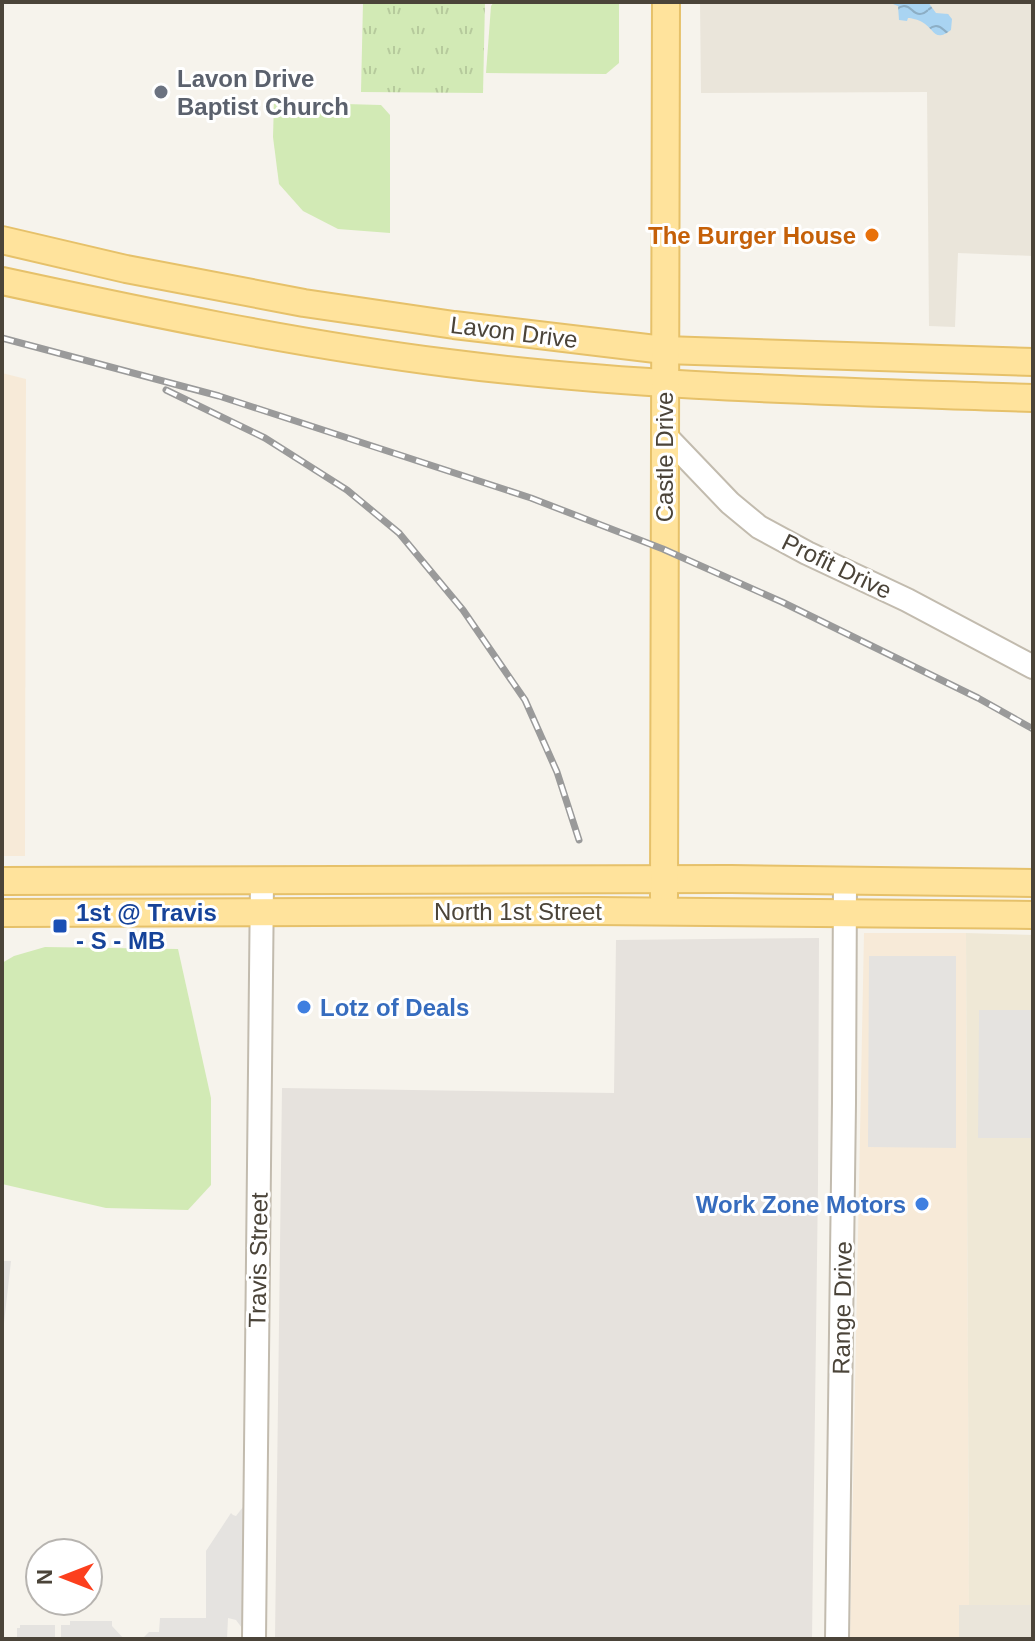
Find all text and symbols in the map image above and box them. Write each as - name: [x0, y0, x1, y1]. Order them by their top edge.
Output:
- place label: Lavon Drive Baptist Church: [177, 65, 349, 120]
- marker: Lavon Drive Baptist Church: [152, 83, 170, 101]
- place label: The Burger House: [648, 222, 856, 249]
- marker: The Burger House: [863, 226, 881, 244]
- street label: Lavon Drive: [449, 311, 579, 353]
- street label: Castle Drive: [651, 392, 678, 522]
- street label: Profit Drive: [778, 528, 896, 604]
- street label: North 1st Street: [434, 898, 602, 925]
- place label: 1st @ Travis - S - MB: [76, 899, 217, 954]
- marker: 1st @ Travis - S - MB: [51, 917, 69, 935]
- place label: Lotz of Deals: [320, 994, 469, 1021]
- marker: Lotz of Deals: [295, 998, 313, 1016]
- place label: Work Zone Motors: [696, 1191, 906, 1218]
- street label: Travis Street: [243, 1192, 273, 1328]
- marker: Work Zone Motors: [913, 1195, 931, 1213]
- street label: Range Drive: [827, 1241, 857, 1375]
- north arrow: [24, 1537, 104, 1617]
- text: N: [32, 1569, 57, 1585]

